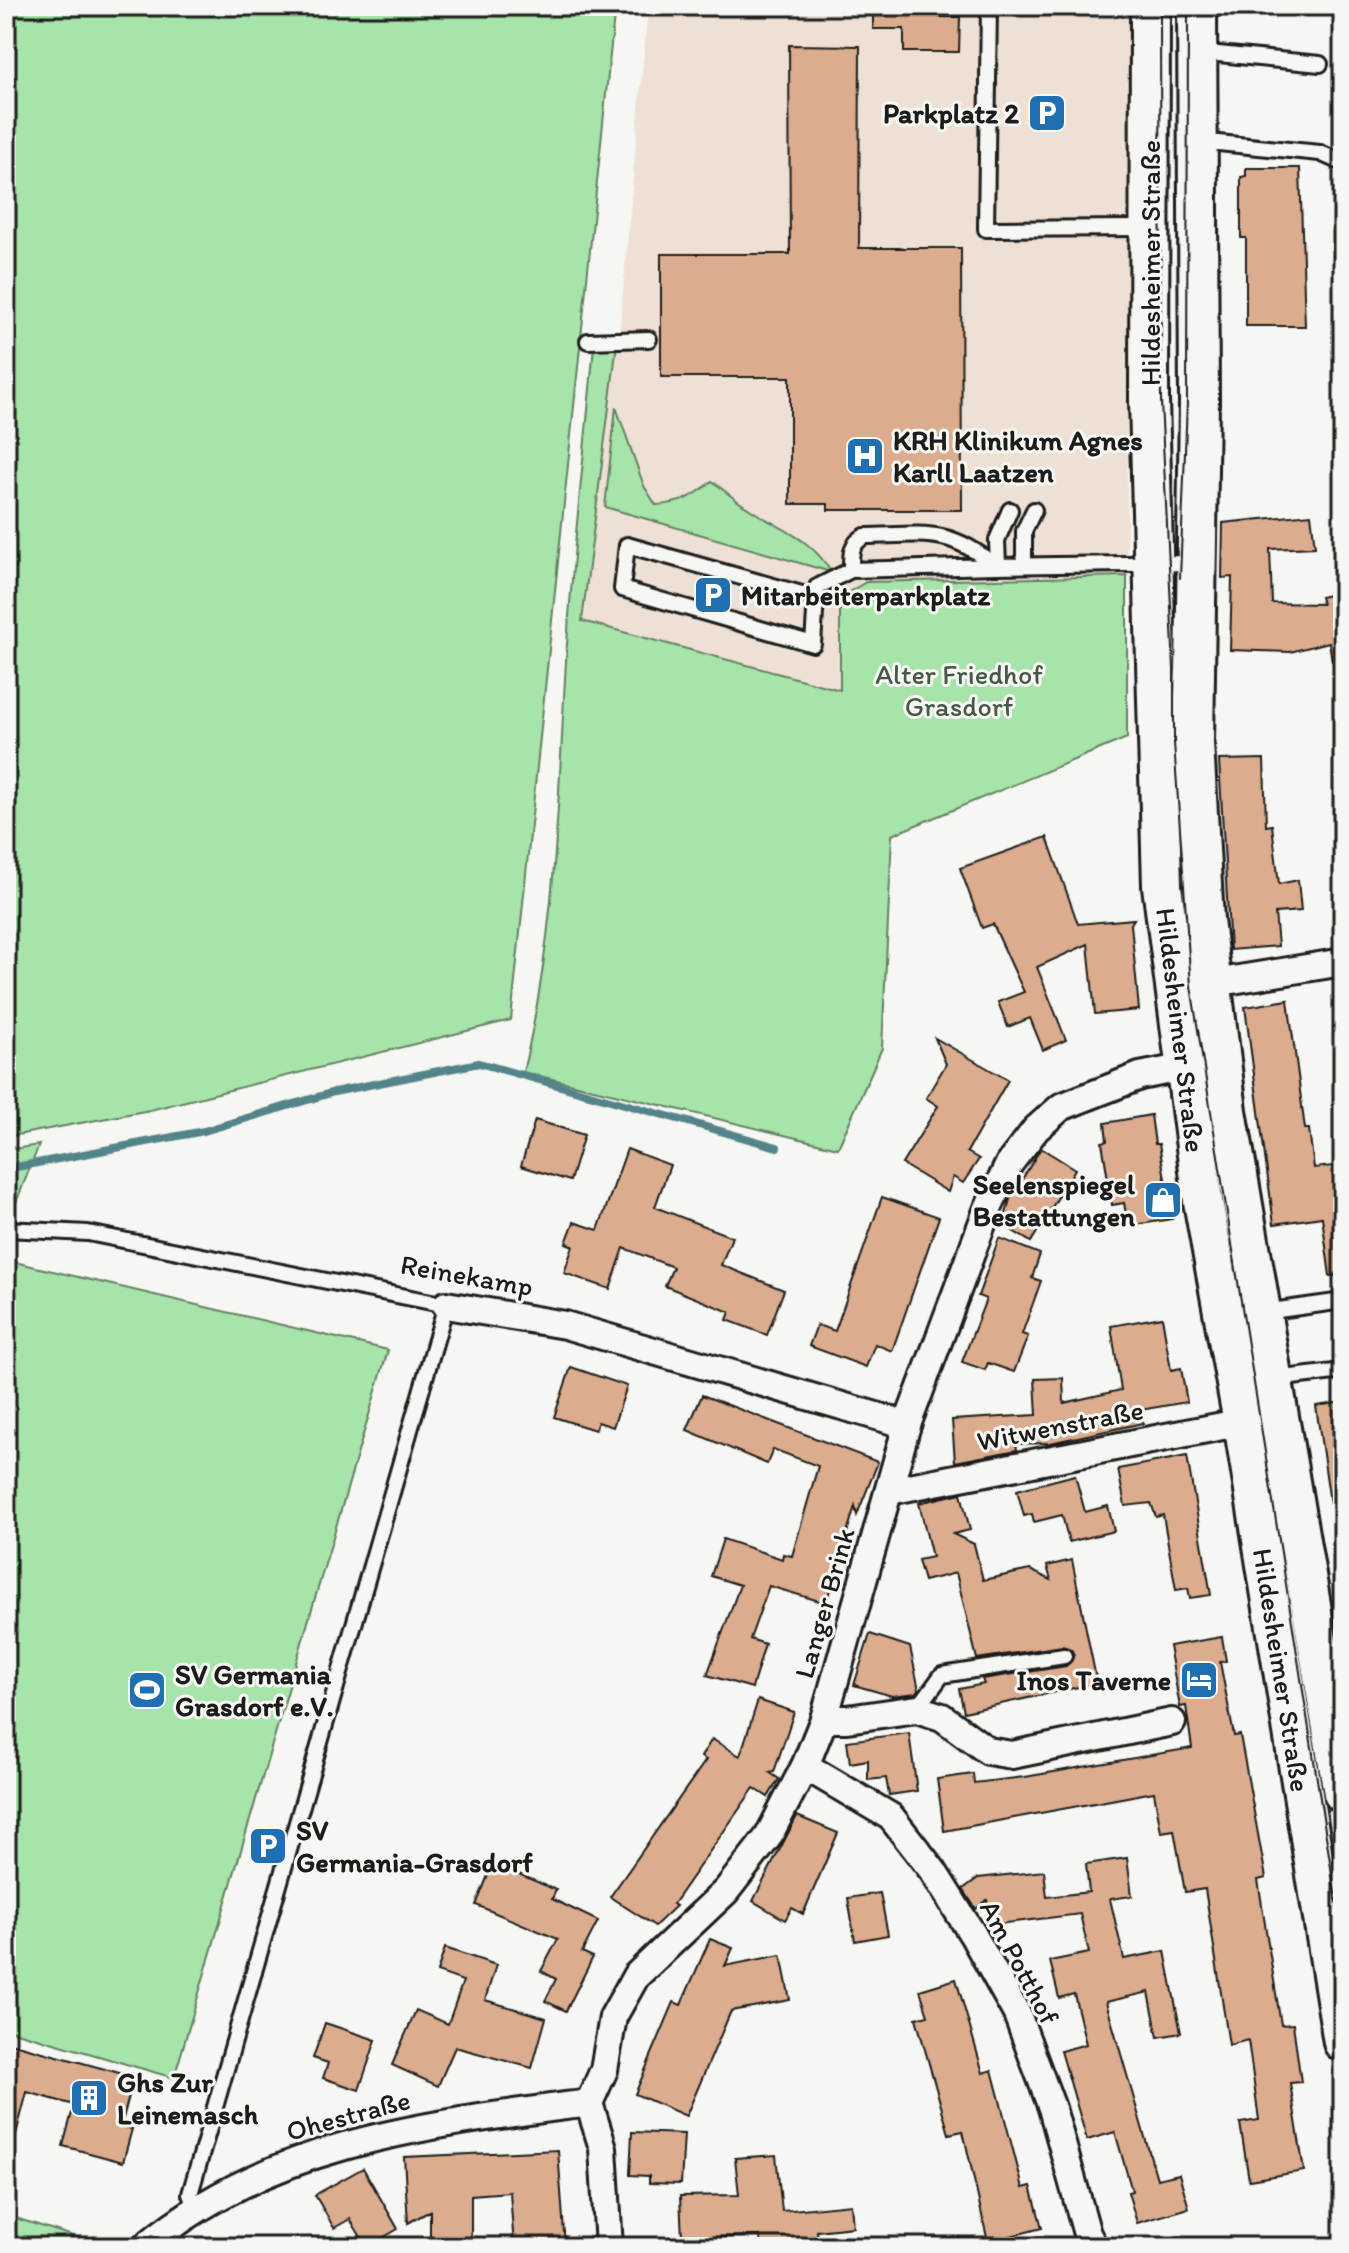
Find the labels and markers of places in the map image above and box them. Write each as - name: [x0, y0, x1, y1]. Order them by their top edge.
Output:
- parking icon: Parkplatz 2: [1026, 92, 1068, 134]
- place label: Parkplatz 2: [883, 96, 1019, 130]
- place label: KRH Klinikum Agnes Karll Laatzen: [893, 423, 1143, 489]
- hospital icon: KRH Klinikum Agnes Karll Laatzen: [844, 435, 886, 477]
- parking icon: Mitarbeiterparkplatz: [692, 574, 734, 616]
- place label: Mitarbeiterparkplatz: [741, 578, 991, 612]
- place label: Seelenspiegel Bestattungen: [973, 1167, 1135, 1233]
- shop icon: Seelenspiegel Bestattungen: [1142, 1179, 1184, 1221]
- place label: SV Germania Grasdorf e.V.: [175, 1657, 334, 1723]
- hotel icon: Inos Taverne: [1178, 1659, 1220, 1701]
- place label: Inos Taverne: [1016, 1663, 1171, 1697]
- sports icon: SV Germania Grasdorf e.V.: [126, 1669, 168, 1711]
- place label: SV Germania-Grasdorf: [296, 1813, 533, 1879]
- parking icon: SV Germania-Grasdorf: [247, 1825, 289, 1867]
- place label: Ghs Zur Leinemasch: [117, 2065, 259, 2131]
- building icon: Ghs Zur Leinemasch: [68, 2077, 110, 2119]

